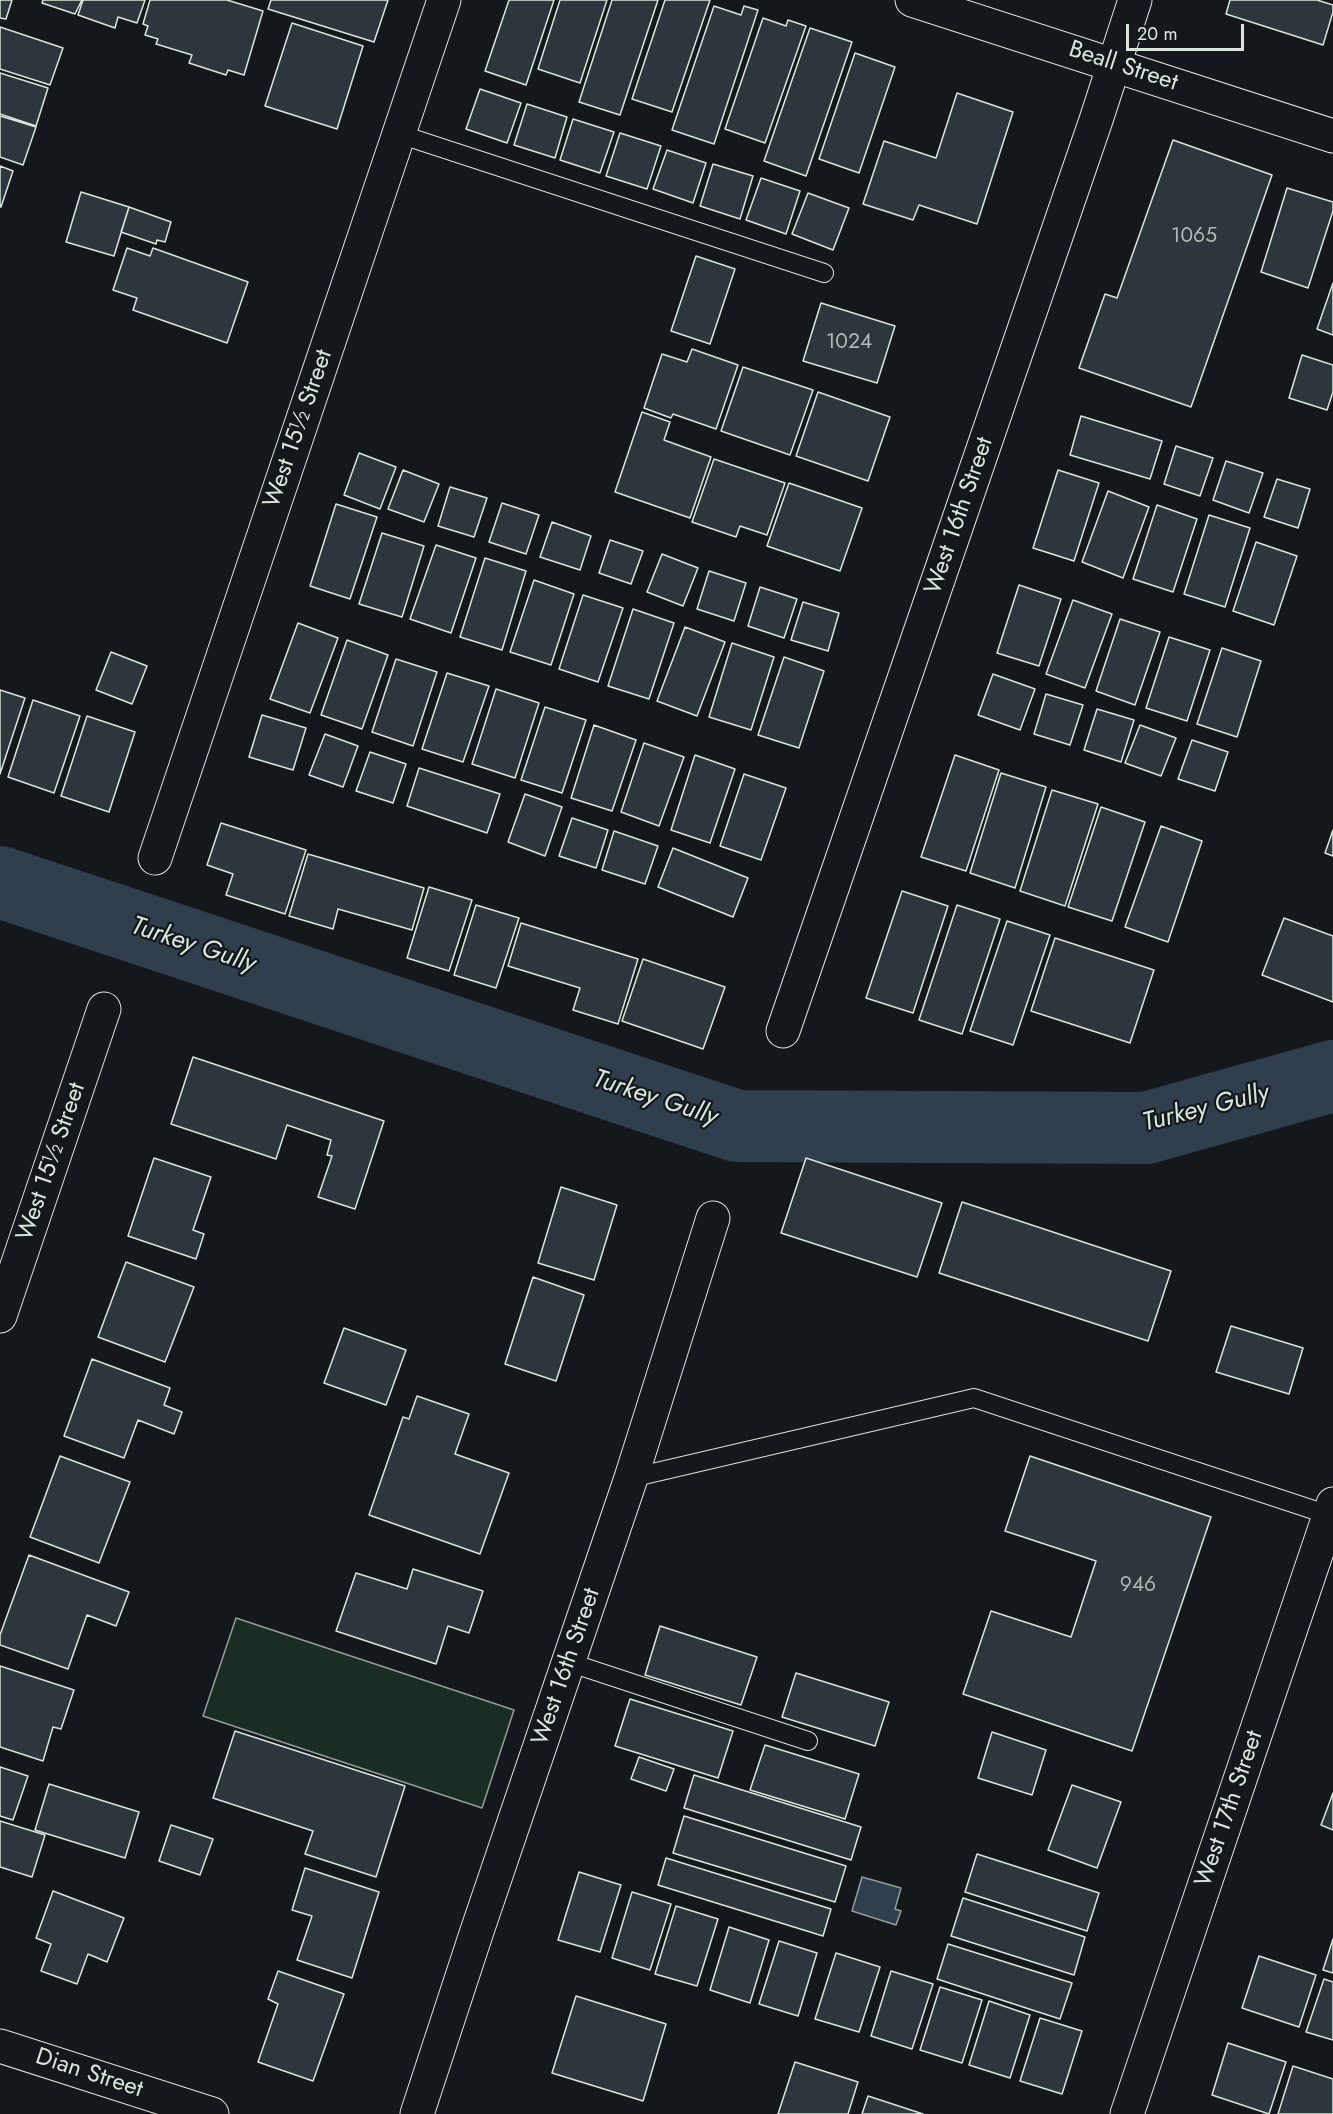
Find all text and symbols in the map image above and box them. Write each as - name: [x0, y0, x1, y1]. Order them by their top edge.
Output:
- scale bar: [1129, 12, 1248, 50]
- text: 20 m: [1137, 21, 1177, 47]
- street label: Beall Street: [1065, 36, 1181, 98]
- house number: 1065: [1171, 224, 1217, 250]
- house number: 1024: [826, 330, 872, 356]
- street label: West 15½ Street: [258, 346, 340, 512]
- street label: West 16th Street: [920, 434, 1000, 598]
- water label: Turkey Gully: [127, 911, 259, 981]
- water label: Turkey Gully: [589, 1064, 721, 1134]
- water label: Turkey Gully: [1140, 1078, 1272, 1140]
- street label: West 15½ Street: [11, 1079, 93, 1245]
- house number: 946: [1120, 1573, 1156, 1599]
- street label: West 16th Street: [527, 1585, 607, 1749]
- street label: West 17th Street: [1190, 1727, 1270, 1891]
- street label: Dian Street: [32, 2043, 146, 2105]

